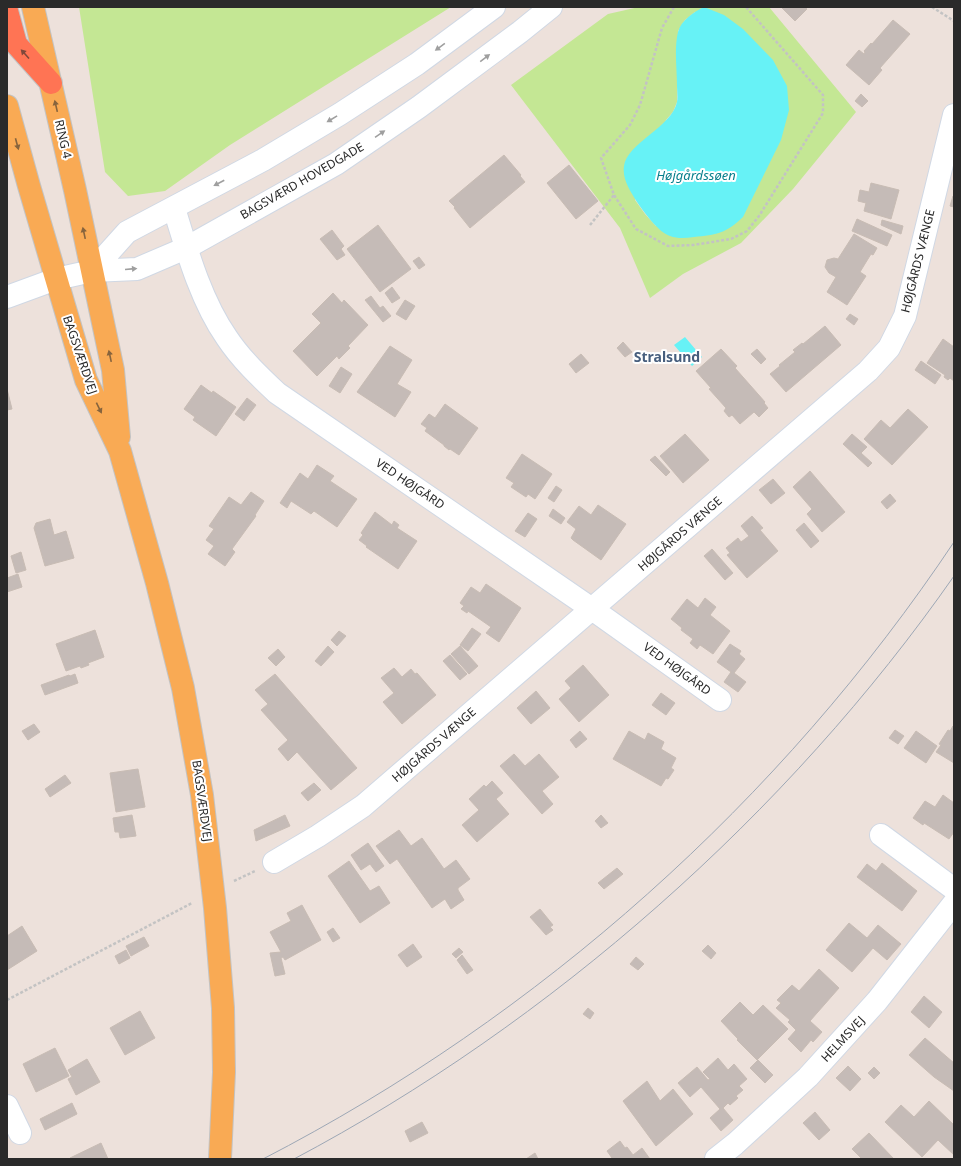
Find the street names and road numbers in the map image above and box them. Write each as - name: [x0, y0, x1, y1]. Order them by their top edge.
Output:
- street label: RING 4: [51, 118, 76, 160]
- street label: BAGSVÆRD HOVEDGADE: [237, 138, 367, 223]
- street label: HØJGÅRDS VÆNGE: [896, 207, 939, 314]
- street label: BAGSVÆRDVEJ: [59, 313, 102, 397]
- street label: VED HØJGÅRD: [372, 454, 448, 513]
- street label: HØJGÅRDS VÆNGE: [634, 492, 725, 575]
- street label: VED HØJGÅRD: [640, 638, 715, 699]
- street label: HØJGÅRDS VÆNGE: [388, 703, 479, 786]
- street label: BAGSVÆRDVEJ: [188, 759, 217, 843]
- street label: HELMSVEJ: [817, 1012, 868, 1065]

